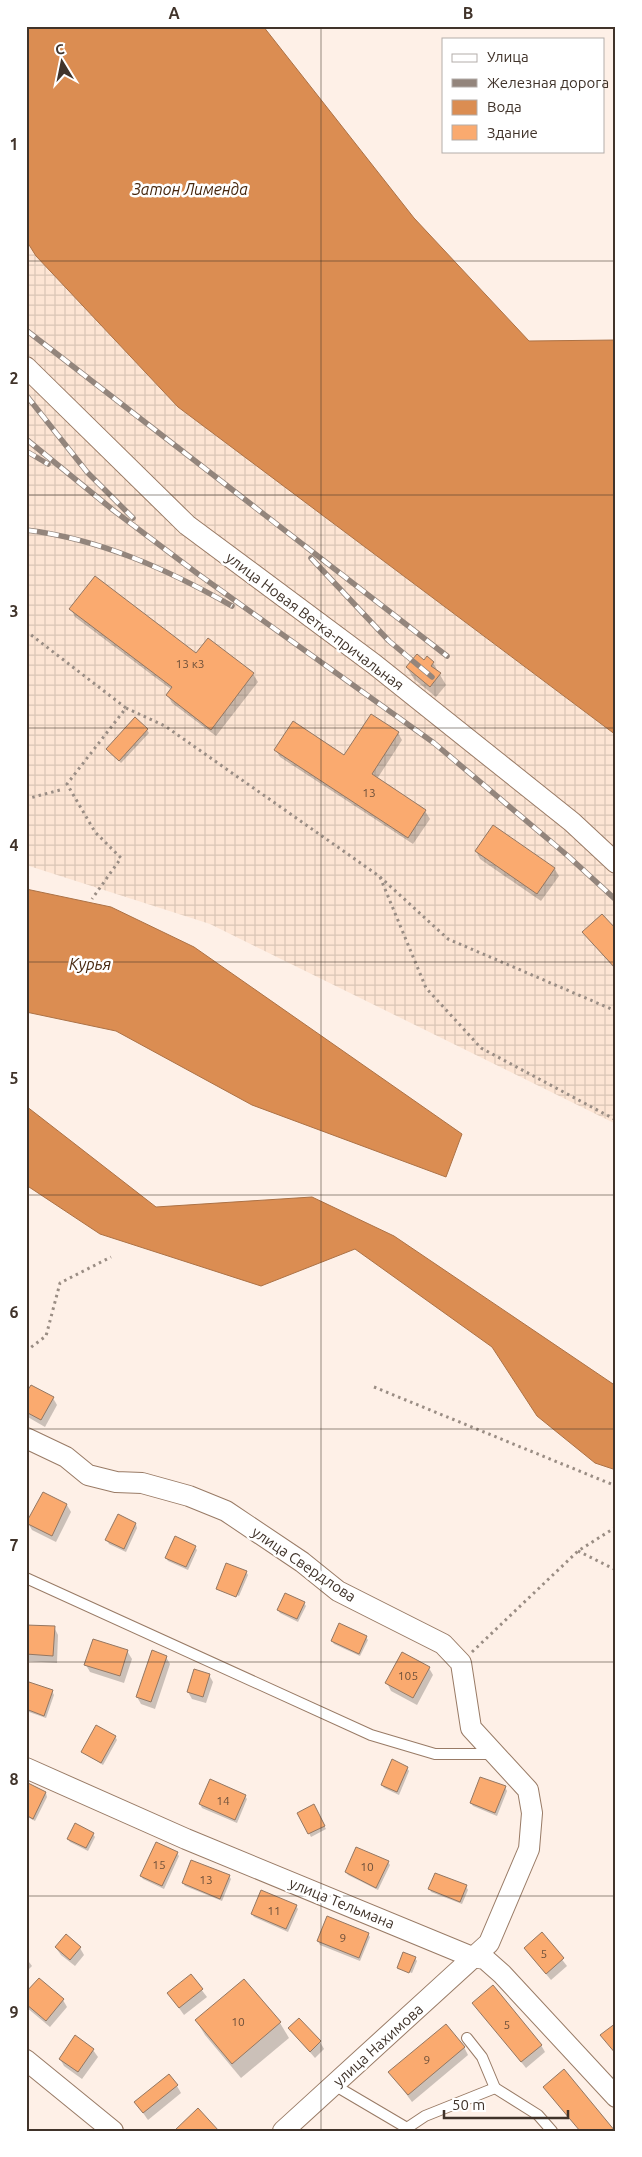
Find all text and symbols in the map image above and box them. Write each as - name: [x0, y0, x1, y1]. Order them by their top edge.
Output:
- text: A: [168, 4, 180, 22]
- text: B: [463, 4, 473, 22]
- north arrow: [38, 38, 88, 88]
- legend: [442, 38, 604, 152]
- text: С: [54, 41, 66, 58]
- text: Улица: [487, 48, 529, 65]
- text: Железная дорога: [487, 74, 609, 91]
- text: Вода: [487, 98, 522, 115]
- text: Здание: [487, 124, 538, 141]
- text: 1: [9, 135, 19, 153]
- water label: Затон Лименда: [131, 180, 248, 198]
- text: 2: [9, 369, 19, 387]
- street label: улица Новая Ветка-причальная: [223, 548, 407, 694]
- text: 3: [9, 602, 19, 620]
- house number: 13 к3: [175, 657, 205, 670]
- house number: 13: [362, 786, 376, 799]
- text: 4: [9, 836, 19, 854]
- water label: Курья: [69, 955, 111, 973]
- text: 5: [9, 1069, 19, 1087]
- text: 6: [9, 1303, 19, 1321]
- street label: улица Свердлова: [249, 1523, 359, 1605]
- text: 7: [9, 1536, 19, 1554]
- house number: 105: [398, 1669, 418, 1682]
- text: 8: [9, 1770, 19, 1788]
- house number: 14: [216, 1794, 230, 1807]
- house number: 15: [152, 1858, 166, 1871]
- house number: 10: [360, 1860, 374, 1873]
- house number: 13: [199, 1873, 213, 1886]
- street label: улица Тельмана: [287, 1874, 397, 1932]
- house number: 11: [267, 1904, 281, 1917]
- house number: 9: [340, 1931, 346, 1944]
- house number: 5: [541, 1947, 547, 1960]
- street label: улица Нахимова: [330, 2000, 426, 2090]
- text: 9: [9, 2003, 19, 2021]
- house number: 10: [231, 2015, 245, 2028]
- house number: 5: [504, 2018, 510, 2031]
- house number: 9: [424, 2053, 430, 2066]
- scale bar: [444, 2087, 568, 2119]
- text: 50 m: [452, 2096, 485, 2113]

